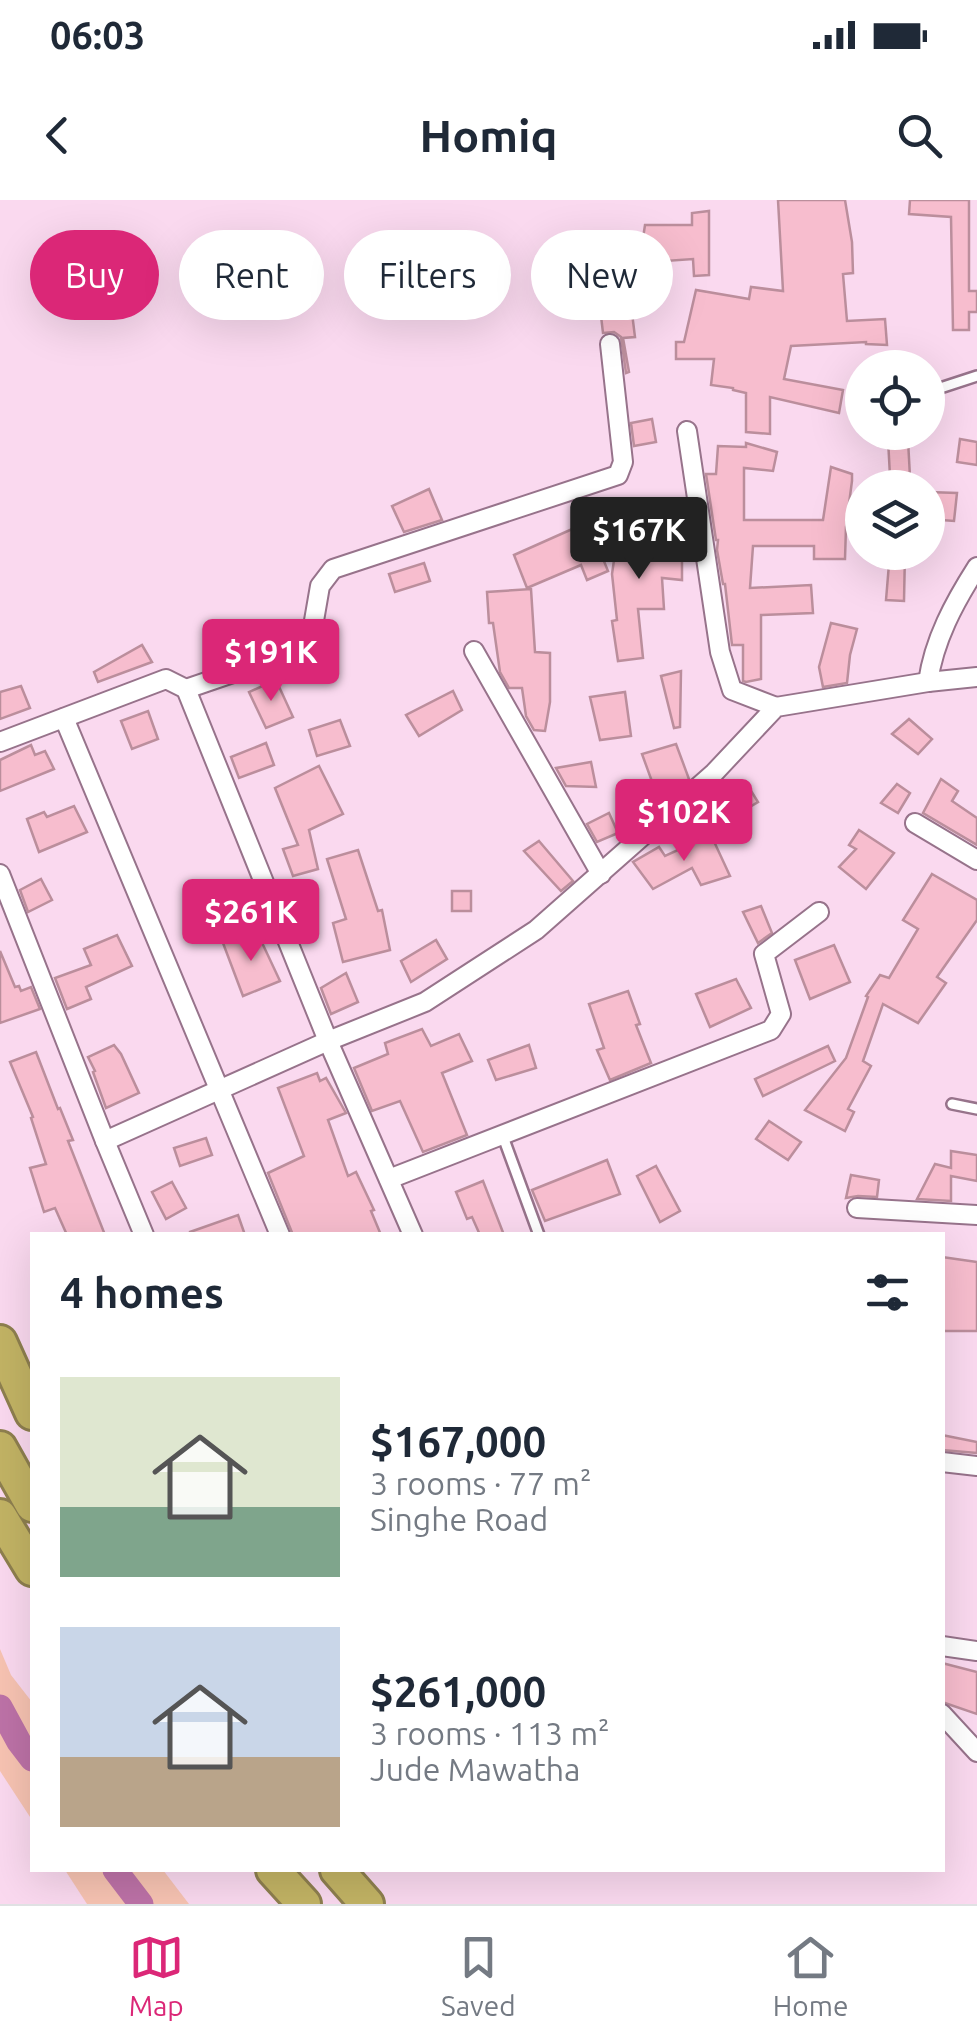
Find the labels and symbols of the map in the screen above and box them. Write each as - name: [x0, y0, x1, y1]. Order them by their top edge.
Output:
- pin: $167K: [569, 497, 709, 582]
- pin: $191K: [201, 619, 341, 704]
- pin: $102K: [614, 779, 754, 864]
- pin: $261K: [181, 879, 321, 964]

